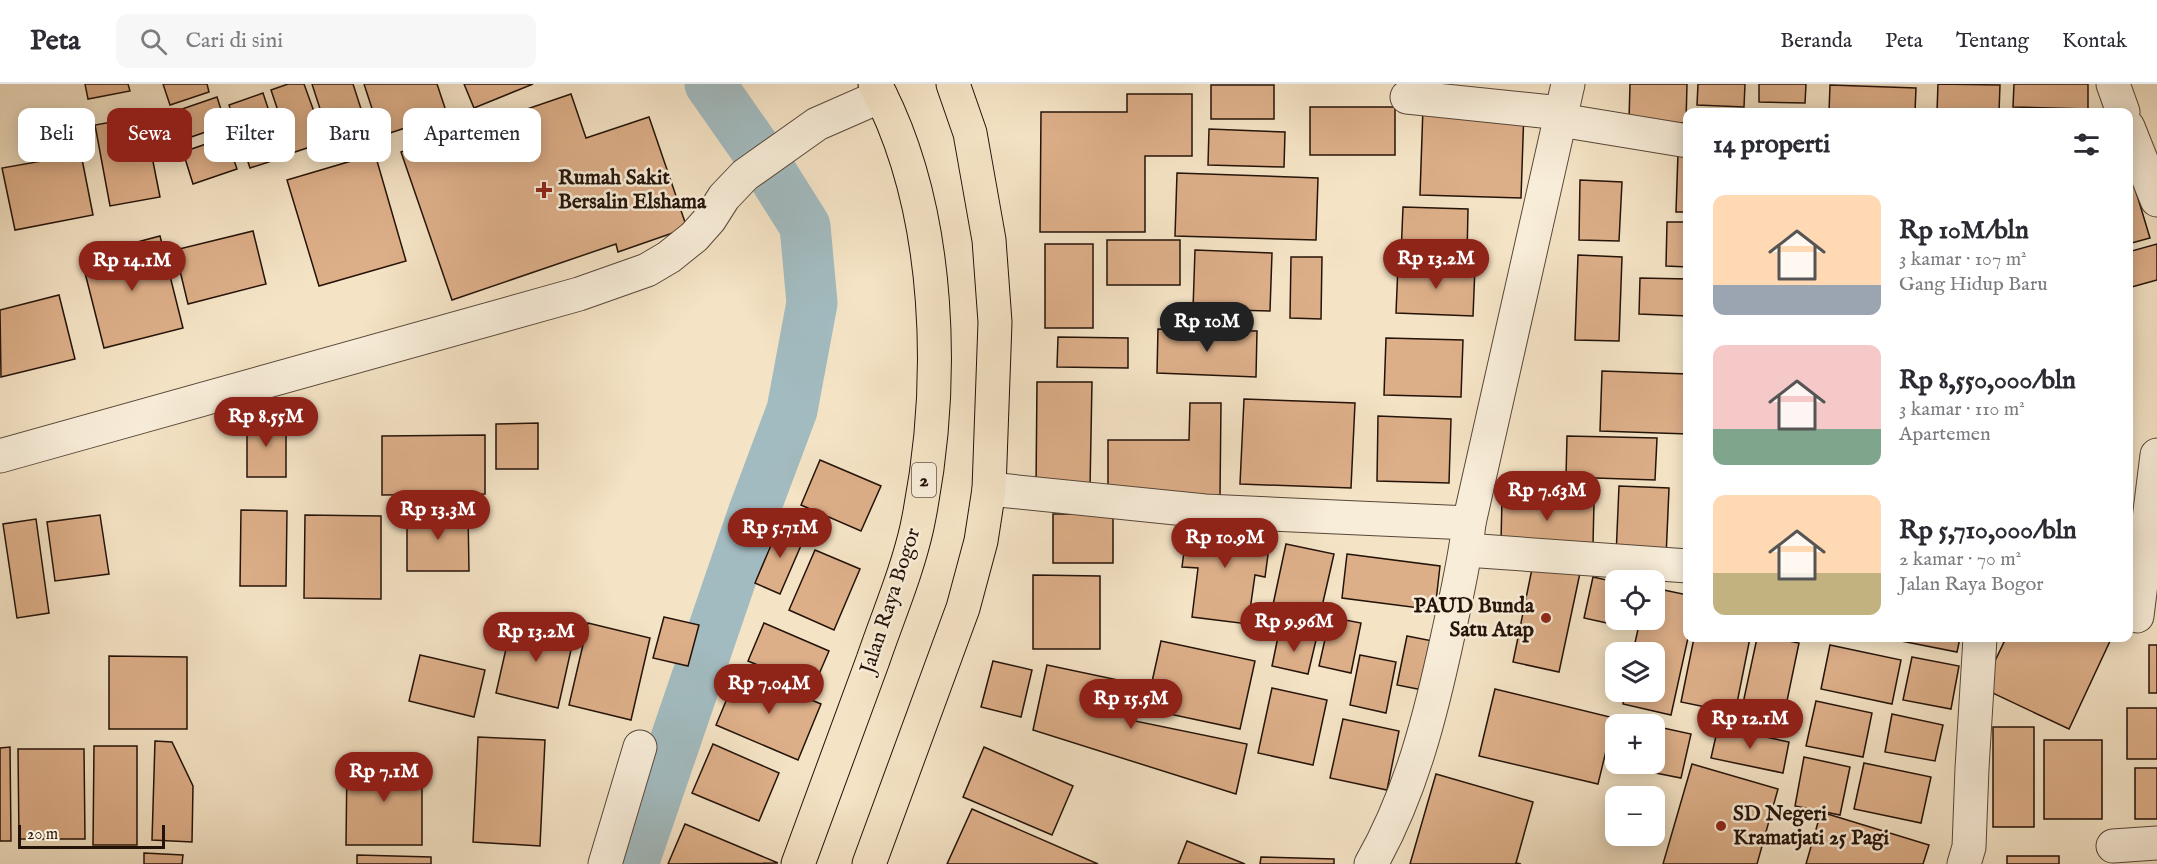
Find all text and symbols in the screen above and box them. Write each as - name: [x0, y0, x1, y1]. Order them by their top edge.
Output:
- search box: [116, 14, 536, 68]
- text: Peta: [30, 24, 80, 59]
- icon: search: [137, 25, 170, 58]
- text: Cari di sini: [185, 27, 283, 55]
- text: Beranda: [1780, 28, 1852, 55]
- text: Peta: [1885, 28, 1923, 55]
- text: Tentang: [1956, 28, 2029, 55]
- text: Kontak: [2062, 28, 2127, 55]
- chip: Beli: [18, 108, 95, 162]
- chip: Sewa: [107, 108, 192, 162]
- chip: Filter: [204, 108, 295, 162]
- chip: Baru: [307, 108, 391, 162]
- chip: Apartemen: [403, 108, 541, 162]
- text: 14 properti: [1713, 128, 1830, 161]
- icon: filters: [2070, 128, 2103, 161]
- place label: Rumah Sakit Bersalin Elshama: [558, 165, 707, 216]
- marker: Rumah Sakit Bersalin Elshama: [535, 181, 553, 199]
- text: Rp 10M/bln: [1899, 214, 2029, 247]
- icon: home: [1761, 219, 1833, 291]
- pin: Rp 13.2M: [1374, 239, 1498, 290]
- pin: Rp 14.1M: [70, 241, 194, 292]
- text: Rp 13.2M: [1397, 246, 1475, 271]
- text: 3 kamar · 107 m²: [1899, 247, 2027, 272]
- text: Rp 14.1M: [93, 248, 171, 273]
- text: Gang Hidup Baru: [1899, 272, 2048, 297]
- pin: Rp 10M: [1158, 302, 1256, 353]
- text: Rp 10M: [1174, 309, 1240, 334]
- text: Rp 8,550,000/bln: [1899, 364, 2076, 397]
- icon: home: [1761, 369, 1833, 441]
- pin: Rp 8.55M: [204, 397, 328, 448]
- text: 3 kamar · 110 m²: [1899, 397, 2025, 422]
- text: Rp 8.55M: [228, 404, 304, 429]
- text: Apartemen: [1899, 422, 1991, 447]
- road number: 2: [912, 463, 936, 497]
- pin: Rp 7.63M: [1485, 471, 1609, 522]
- text: Rp 7.63M: [1508, 478, 1586, 503]
- pin: Rp 13.3M: [376, 490, 500, 541]
- text: Rp 13.3M: [400, 497, 476, 522]
- pin: Rp 5.71M: [718, 508, 842, 559]
- text: Rp 5,710,000/bln: [1899, 514, 2077, 547]
- text: Rp 5.71M: [742, 515, 818, 540]
- pin: Rp 10.9M: [1163, 518, 1287, 569]
- icon: home: [1761, 519, 1833, 591]
- street label: Jalan Raya Bogor: [854, 524, 927, 679]
- text: Rp 10.9M: [1185, 525, 1265, 550]
- text: 2 kamar · 70 m²: [1899, 547, 2021, 572]
- map controls: [1605, 570, 1665, 846]
- button: locate: [1605, 570, 1665, 630]
- text: Jalan Raya Bogor: [1899, 572, 2044, 597]
- place label: PAUD Bunda Satu Atap: [1414, 593, 1535, 644]
- pin: Rp 9.96M: [1232, 602, 1356, 653]
- text: Rp 9.96M: [1254, 609, 1334, 634]
- marker: PAUD Bunda Satu Atap: [1539, 611, 1553, 625]
- pin: Rp 13.2M: [474, 612, 598, 663]
- text: Rp 13.2M: [497, 619, 575, 644]
- button: layers: [1605, 642, 1665, 702]
- pin: Rp 7.04M: [707, 664, 831, 715]
- text: Rp 7.04M: [728, 671, 810, 696]
- pin: Rp 15.5M: [1069, 679, 1193, 730]
- text: Rp 15.5M: [1093, 686, 1169, 711]
- pin: Rp 12.1M: [1688, 699, 1812, 750]
- text: Rp 12.1M: [1711, 706, 1789, 731]
- button: +: [1605, 714, 1665, 774]
- pin: Rp 7.1M: [329, 752, 439, 803]
- text: Rp 7.1M: [349, 759, 419, 784]
- button: −: [1605, 786, 1665, 846]
- place label: SD Negeri Kramatjati 25 Pagi: [1733, 801, 1889, 852]
- marker: SD Negeri Kramatjati 25 Pagi: [1714, 819, 1728, 833]
- scale bar: [18, 822, 165, 850]
- text: 20 m: [27, 825, 58, 845]

